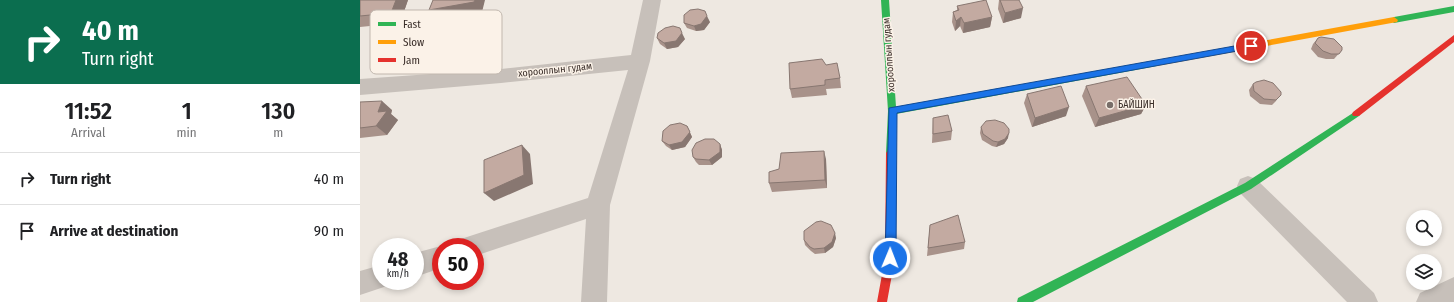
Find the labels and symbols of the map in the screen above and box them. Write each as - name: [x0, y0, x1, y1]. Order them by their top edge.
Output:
- legend: [370, 10, 502, 74]
- text: Fast: [403, 18, 421, 31]
- street label: хорооллын гудам: [880, 18, 898, 92]
- pin: [1234, 29, 1268, 63]
- text: Slow: [403, 36, 424, 49]
- text: Jam: [403, 54, 420, 67]
- street label: хорооллын гудам: [518, 60, 592, 80]
- place label: БАЙШИН: [1118, 98, 1155, 111]
- marker: БАЙШИН: [1105, 100, 1115, 110]
- position arrow: [869, 237, 911, 279]
- speed limit sign: 50: [432, 238, 484, 290]

